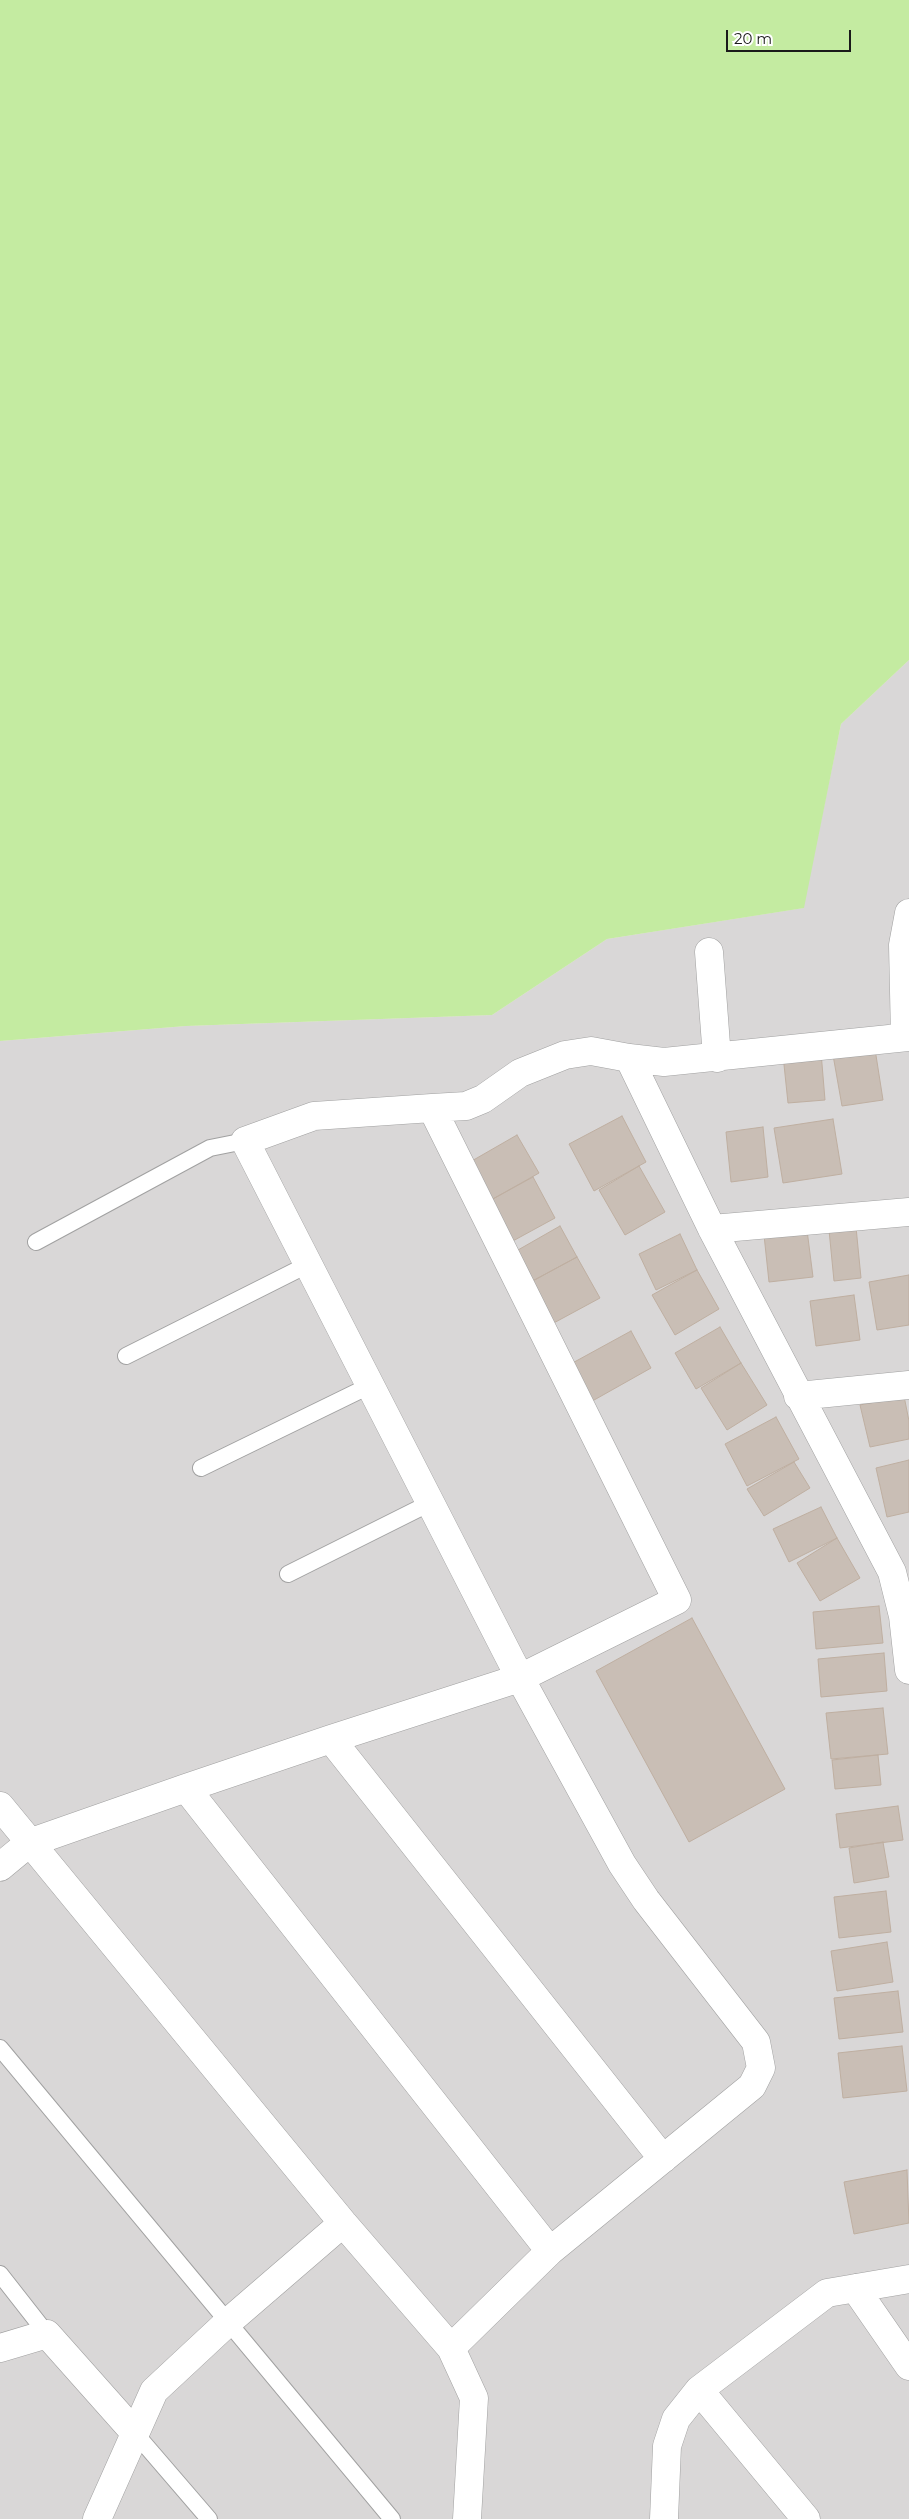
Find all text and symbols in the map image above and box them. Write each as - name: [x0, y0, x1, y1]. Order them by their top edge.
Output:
- scale bar: [729, 20, 854, 52]
- text: 20 m: [734, 29, 772, 48]

